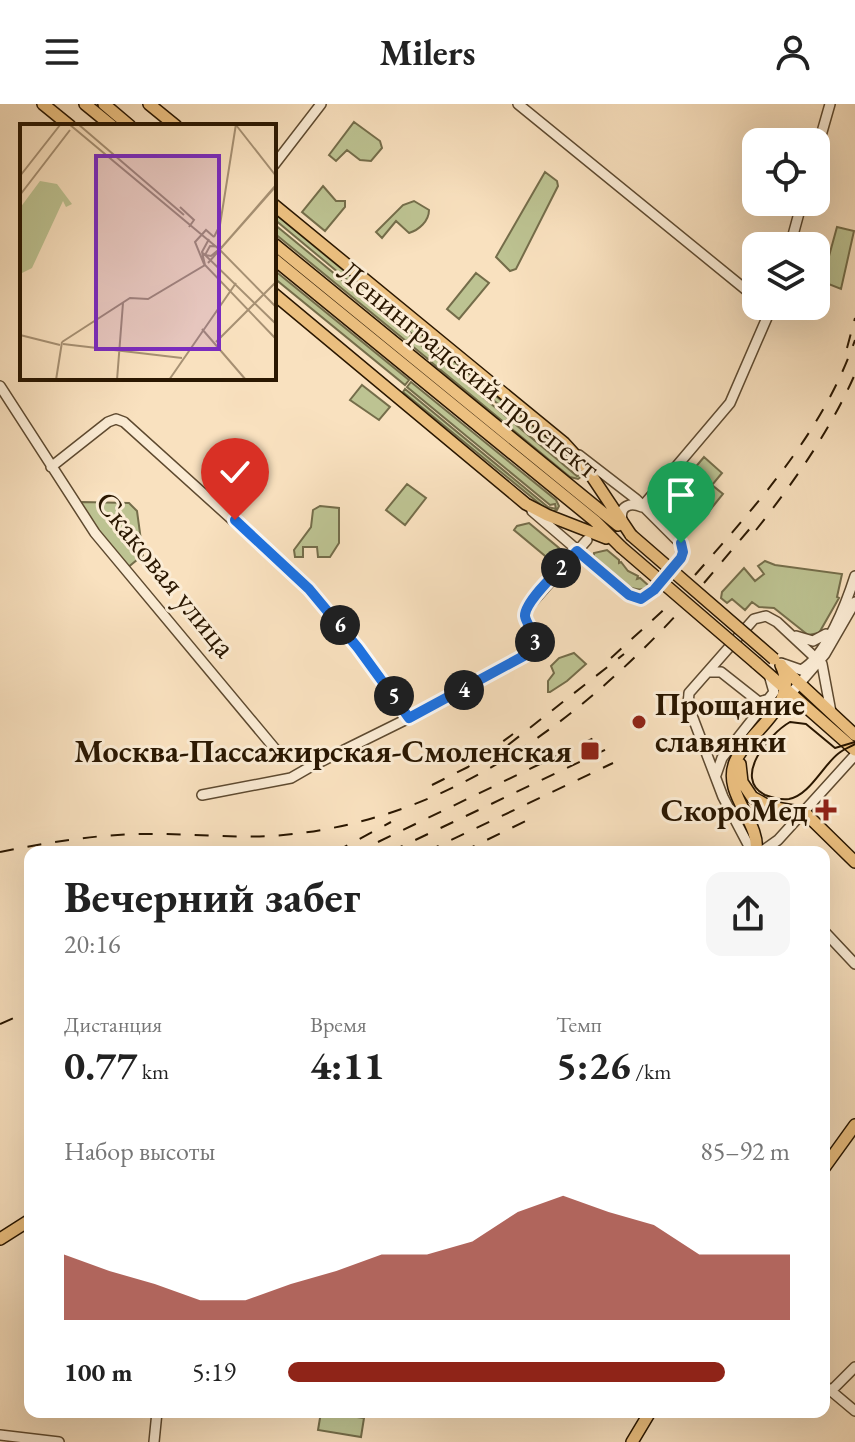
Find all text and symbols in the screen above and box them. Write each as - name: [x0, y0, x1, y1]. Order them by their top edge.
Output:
- text: Milers: [379, 29, 476, 76]
- icon: menu: [40, 30, 84, 74]
- icon: person: [771, 30, 815, 74]
- inset map: [20, 124, 276, 380]
- map controls: [742, 128, 830, 320]
- button: locate: [742, 128, 830, 216]
- button: layers: [742, 232, 830, 320]
- street label: Ленинградский проспект: [329, 250, 609, 488]
- pin: [201, 438, 269, 520]
- icon: check: [213, 450, 257, 494]
- pin: [647, 461, 715, 543]
- icon: arrive: [659, 473, 703, 517]
- street label: Скаковая улица: [86, 482, 246, 666]
- pin: 2: [541, 548, 581, 588]
- text: 2: [555, 553, 567, 582]
- pin: 6: [320, 605, 360, 645]
- text: 6: [334, 610, 346, 639]
- pin: 3: [515, 622, 555, 662]
- text: 3: [529, 627, 541, 656]
- pin: 4: [444, 670, 484, 710]
- text: 4: [458, 675, 470, 704]
- pin: 5: [374, 676, 414, 716]
- text: 5: [388, 681, 400, 710]
- place label: Прощание славянки: [655, 683, 805, 762]
- marker: Прощание славянки: [630, 713, 648, 731]
- place label: Москва-Пассажирская-Смоленская: [74, 730, 572, 772]
- marker: Москва-Пассажирская-Смоленская: [579, 740, 601, 762]
- place label: СкороМед: [661, 789, 808, 831]
- marker: СкороМед: [815, 799, 837, 821]
- text: Вечерний забег: [64, 868, 360, 925]
- button: share: [706, 872, 790, 956]
- text: 20:16: [64, 927, 120, 961]
- text: Дистанция: [64, 1010, 162, 1039]
- text: Время: [310, 1010, 367, 1039]
- text: Темп: [556, 1010, 602, 1039]
- text: 0.77: [64, 1039, 137, 1091]
- text: 4:11: [310, 1039, 385, 1091]
- text: 5:26: [556, 1039, 631, 1091]
- text: km: [137, 1057, 169, 1086]
- text: /km: [631, 1057, 671, 1086]
- text: Набор высоты: [64, 1134, 215, 1168]
- text: 85–92 m: [700, 1134, 790, 1168]
- text: 100 m: [64, 1355, 132, 1389]
- text: 5:19: [192, 1355, 236, 1389]

